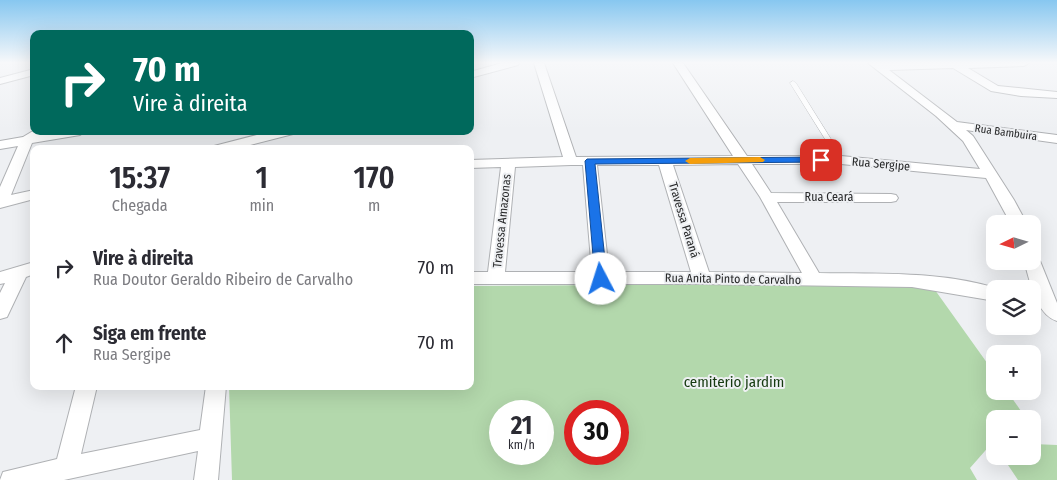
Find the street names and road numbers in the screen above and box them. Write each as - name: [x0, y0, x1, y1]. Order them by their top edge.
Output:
- street label: Rua Bambuira: [974, 122, 1038, 143]
- street label: Rua Sergipe: [851, 154, 911, 174]
- street label: Travessa Amazonas: [490, 173, 514, 269]
- street label: Travessa Paraná: [666, 181, 702, 260]
- street label: Rua Ceará: [805, 190, 853, 204]
- street label: Rua Anita Pinto de Carvalho: [665, 271, 801, 287]

